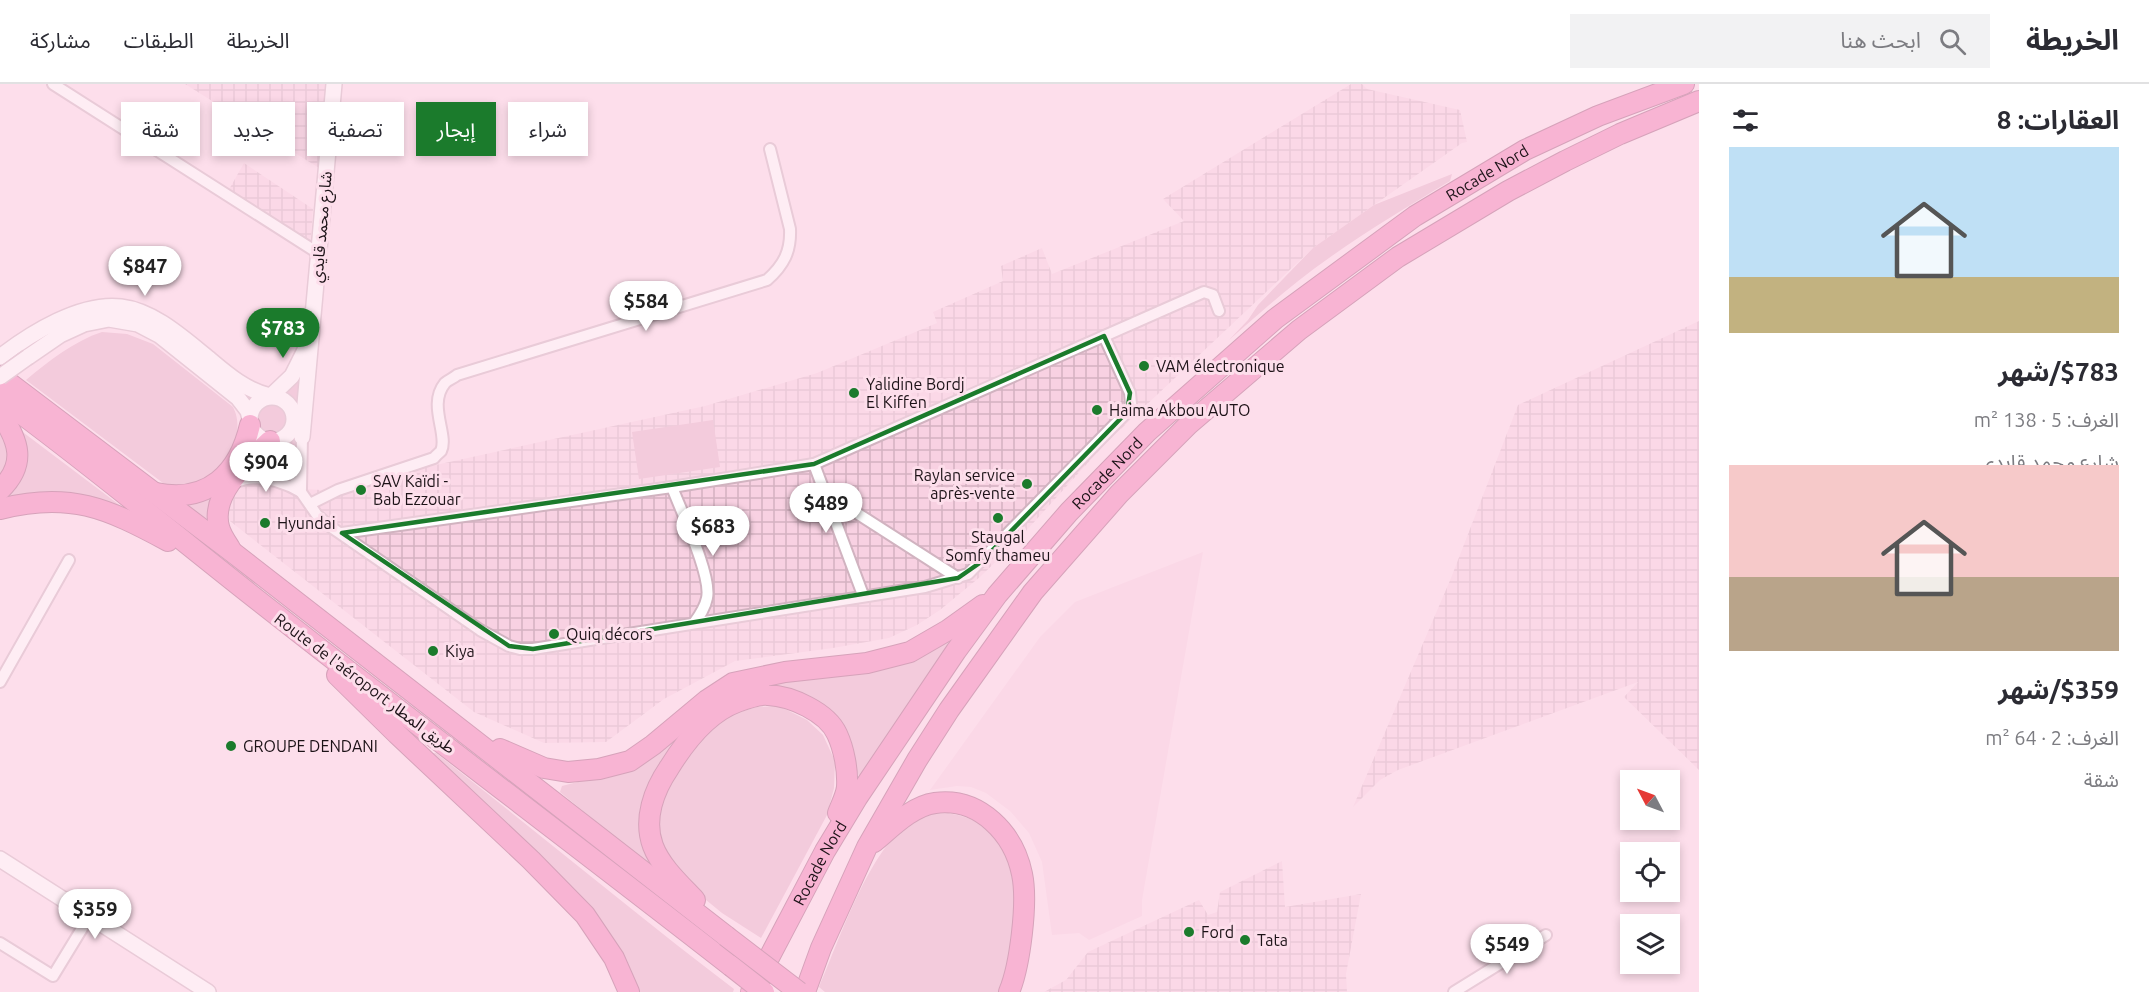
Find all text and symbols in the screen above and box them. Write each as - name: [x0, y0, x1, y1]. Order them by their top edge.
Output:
- search box: [1570, 14, 1990, 68]
- text: الخريطة: [2026, 24, 2119, 55]
- icon: search: [1936, 25, 1969, 58]
- text: ابحث هنا: [1840, 27, 1921, 52]
- text: مشاركة: [30, 28, 91, 52]
- text: الطبقات: [124, 28, 194, 52]
- text: الخريطة: [227, 28, 290, 52]
- chip: شقة: [121, 102, 200, 156]
- chip: جديد: [212, 102, 295, 156]
- chip: تصفية: [307, 102, 404, 156]
- chip: إيجار: [416, 102, 496, 156]
- chip: شراء: [508, 102, 588, 156]
- icon: filters: [1729, 104, 1762, 137]
- text: العقارات: 8: [1997, 105, 2119, 134]
- street label: Rocade Nord: [1443, 141, 1532, 204]
- street label: شارع محمد قايدي: [307, 170, 339, 284]
- icon: home: [1870, 186, 1978, 294]
- pin: $847: [109, 246, 181, 297]
- text: $847: [122, 254, 168, 277]
- pin: $584: [610, 281, 682, 332]
- text: $584: [623, 289, 669, 312]
- pin: $783: [247, 308, 319, 359]
- text: $783: [260, 316, 306, 339]
- place label: VAM électronique: [1156, 357, 1285, 375]
- text: $783/شهر: [1998, 357, 2119, 386]
- marker: VAM électronique: [1137, 359, 1151, 373]
- place label: Yalidine Bordj El Kiffen: [866, 375, 965, 411]
- marker: Yalidine Bordj El Kiffen: [847, 386, 861, 400]
- place label: Haima Akbou AUTO: [1109, 401, 1250, 419]
- marker: Haima Akbou AUTO: [1090, 403, 1104, 417]
- text: الغرف: 5 · 138 m²: [1974, 408, 2119, 431]
- street label: Rocade Nord: [1068, 433, 1146, 513]
- pin: $904: [230, 442, 302, 493]
- text: $904: [243, 450, 289, 473]
- text: شارع محمد قايدي: [1979, 450, 2119, 473]
- place label: Raylan service après-vente: [914, 466, 1015, 502]
- place label: SAV Kaïdi - Bab Ezzouar: [373, 472, 461, 508]
- marker: Raylan service après-vente: [1020, 477, 1034, 491]
- marker: SAV Kaïdi - Bab Ezzouar: [354, 483, 368, 497]
- pin: $489: [790, 483, 862, 534]
- text: $489: [803, 491, 849, 514]
- icon: home: [1870, 504, 1978, 612]
- pin: $683: [677, 506, 749, 557]
- marker: Staugal Somfy thameu: [991, 511, 1005, 525]
- place label: Hyundai: [277, 514, 336, 532]
- text: $683: [690, 514, 736, 537]
- marker: Hyundai: [258, 516, 272, 530]
- place label: Staugal Somfy thameu: [946, 528, 1050, 564]
- street label: Route de l'aéroport طريق المطار: [270, 609, 459, 759]
- place label: Quiq décors: [566, 625, 652, 643]
- marker: Quiq décors: [547, 627, 561, 641]
- place label: Kiya: [445, 642, 475, 660]
- marker: Kiya: [426, 644, 440, 658]
- text: $359/شهر: [1998, 675, 2119, 704]
- text: الغرف: 2 · 64 m²: [1985, 726, 2119, 749]
- place label: GROUPE DENDANI: [243, 737, 378, 755]
- marker: GROUPE DENDANI: [224, 739, 238, 753]
- text: شقة: [2084, 768, 2119, 791]
- north arrow: [1620, 770, 1680, 830]
- map controls: [1620, 770, 1680, 974]
- street label: Rocade Nord: [789, 818, 850, 908]
- button: locate: [1620, 842, 1680, 902]
- pin: $359: [59, 889, 131, 940]
- text: $359: [72, 897, 118, 920]
- button: layers: [1620, 914, 1680, 974]
- place label: Ford: [1201, 923, 1234, 941]
- pin: $549: [1471, 924, 1543, 975]
- marker: Ford: [1182, 925, 1196, 939]
- place label: Tata: [1257, 931, 1288, 949]
- text: $549: [1484, 932, 1530, 955]
- marker: Tata: [1238, 933, 1252, 947]

